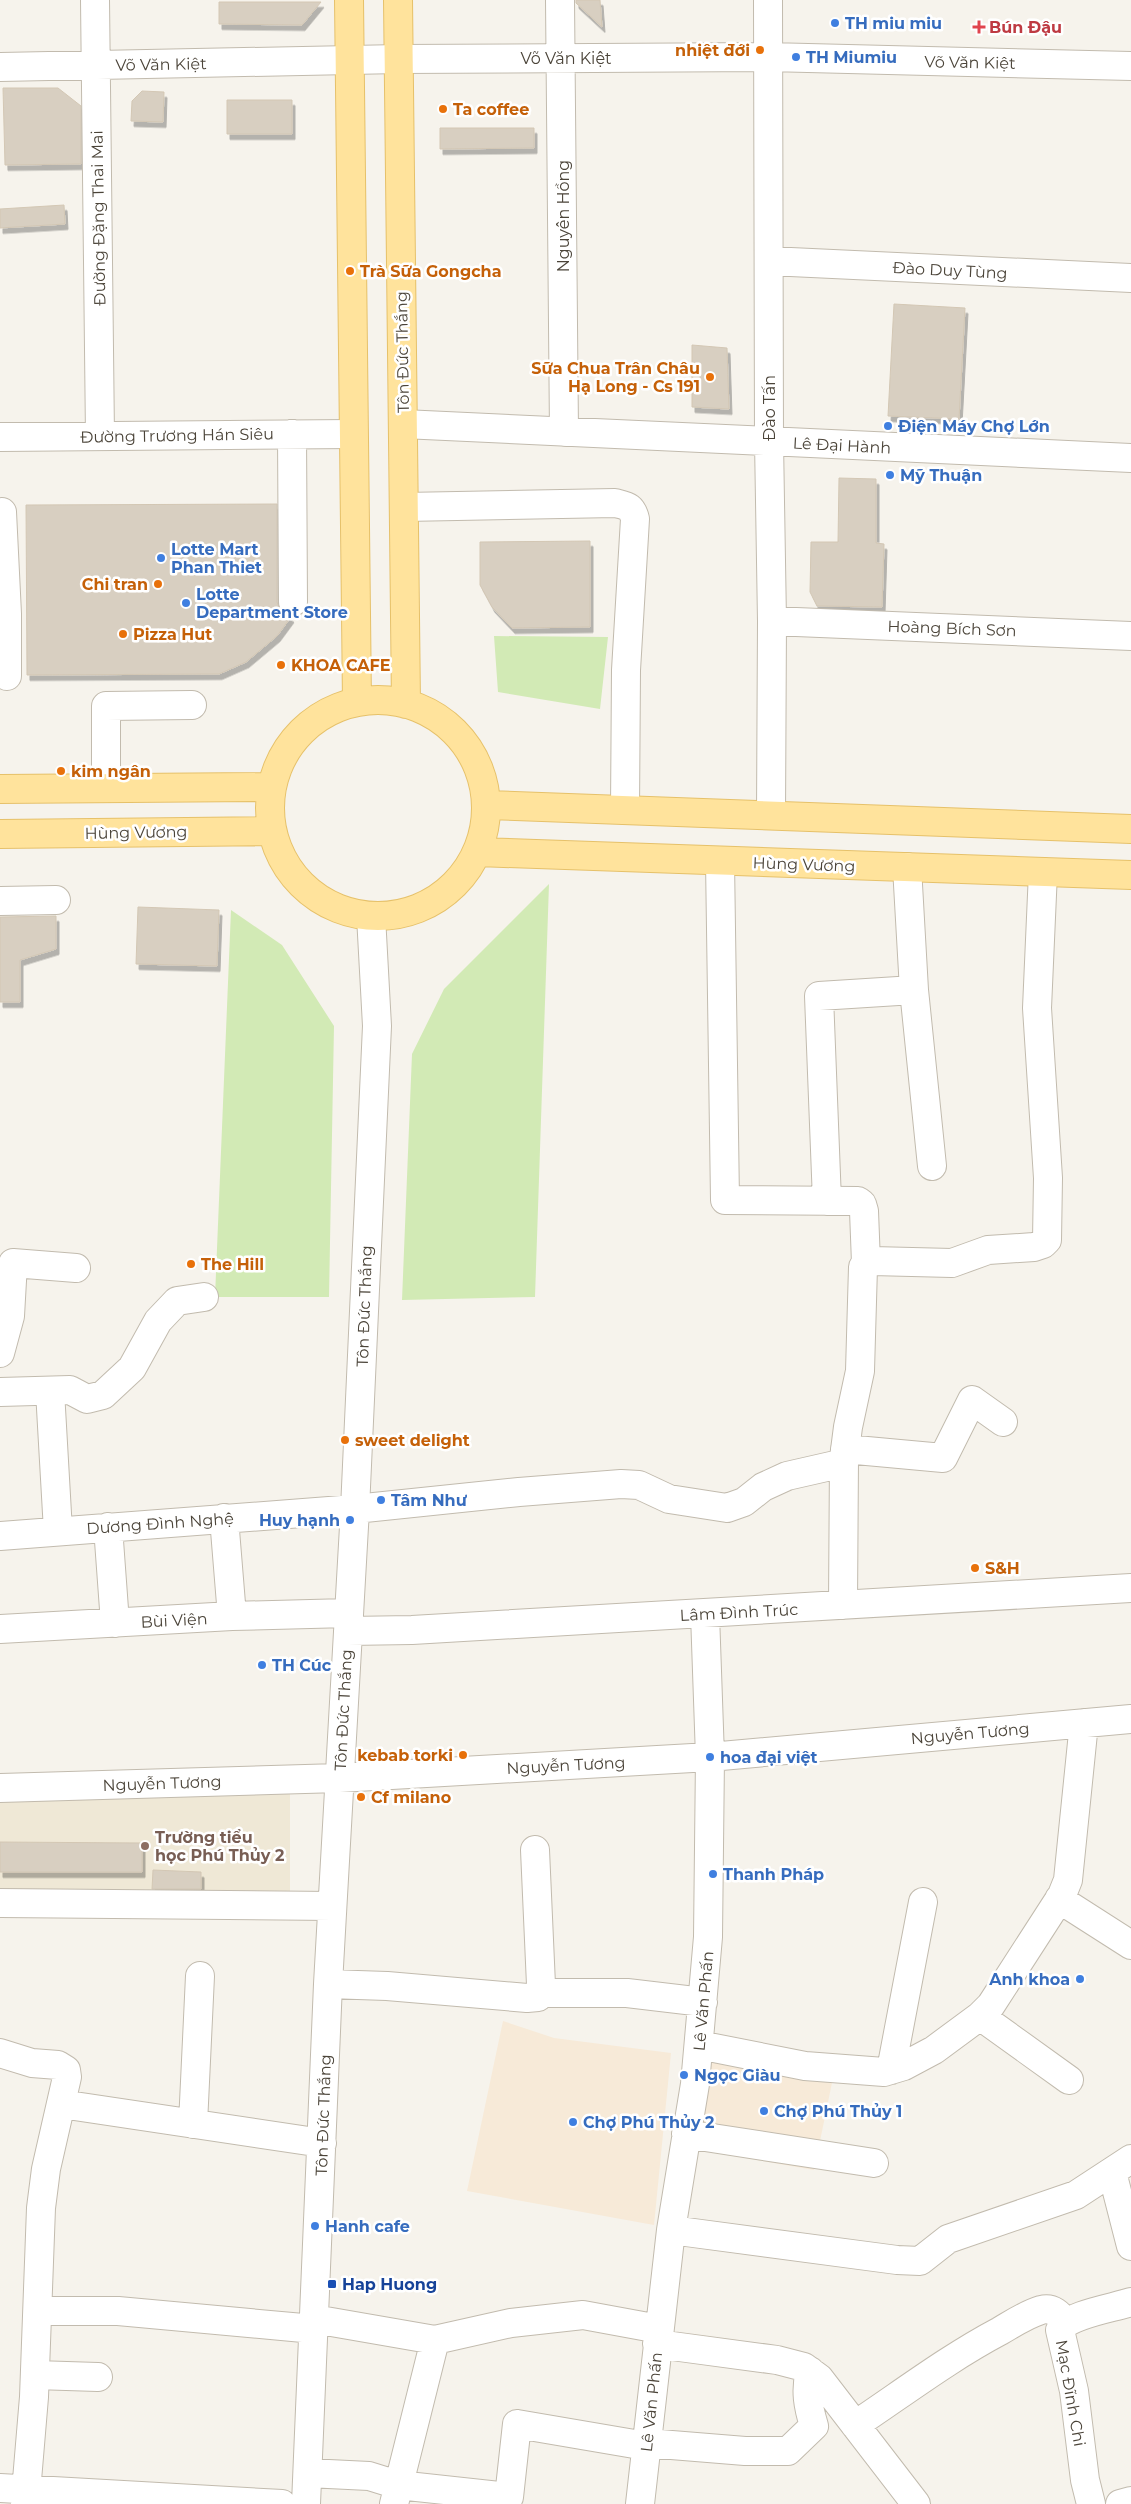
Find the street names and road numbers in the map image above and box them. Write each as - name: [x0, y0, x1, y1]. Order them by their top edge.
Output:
- street label: Võ Văn Kiệt: [520, 49, 612, 68]
- street label: Võ Văn Kiệt: [924, 52, 1016, 73]
- street label: Võ Văn Kiệt: [115, 54, 207, 75]
- street label: Đường Đặng Thai Mai: [87, 130, 110, 306]
- street label: Nguyên Hồng: [554, 160, 573, 272]
- street label: Đào Duy Tùng: [892, 258, 1008, 283]
- street label: Tôn Đức Thắng: [392, 291, 413, 413]
- street label: Đào Tấn: [760, 375, 779, 441]
- street label: Đường Trương Hán Siêu: [80, 424, 274, 447]
- street label: Lê Đại Hành: [792, 433, 892, 458]
- street label: Hoàng Bích Sơn: [887, 617, 1017, 640]
- street label: Hùng Vương: [84, 822, 188, 843]
- street label: Hùng Vương: [752, 853, 856, 876]
- street label: Tôn Đức Thắng: [353, 1245, 376, 1367]
- street label: Dương Đình Nghệ: [86, 1509, 234, 1538]
- street label: Lâm Đình Trúc: [679, 1600, 799, 1625]
- street label: Bùi Viện: [140, 1609, 208, 1632]
- street label: Tôn Đức Thắng: [331, 1649, 356, 1771]
- street label: Nguyễn Tương: [910, 1719, 1030, 1748]
- street label: Nguyễn Tương: [506, 1753, 626, 1778]
- street label: Nguyễn Tương: [102, 1772, 222, 1795]
- street label: Lê Văn Phấn: [690, 1950, 717, 2052]
- street label: Tôn Đức Thắng: [312, 2054, 335, 2176]
- street label: Mạc Đĩnh Chi: [1052, 2338, 1089, 2448]
- street label: Lê Văn Phấn: [637, 2351, 666, 2453]

